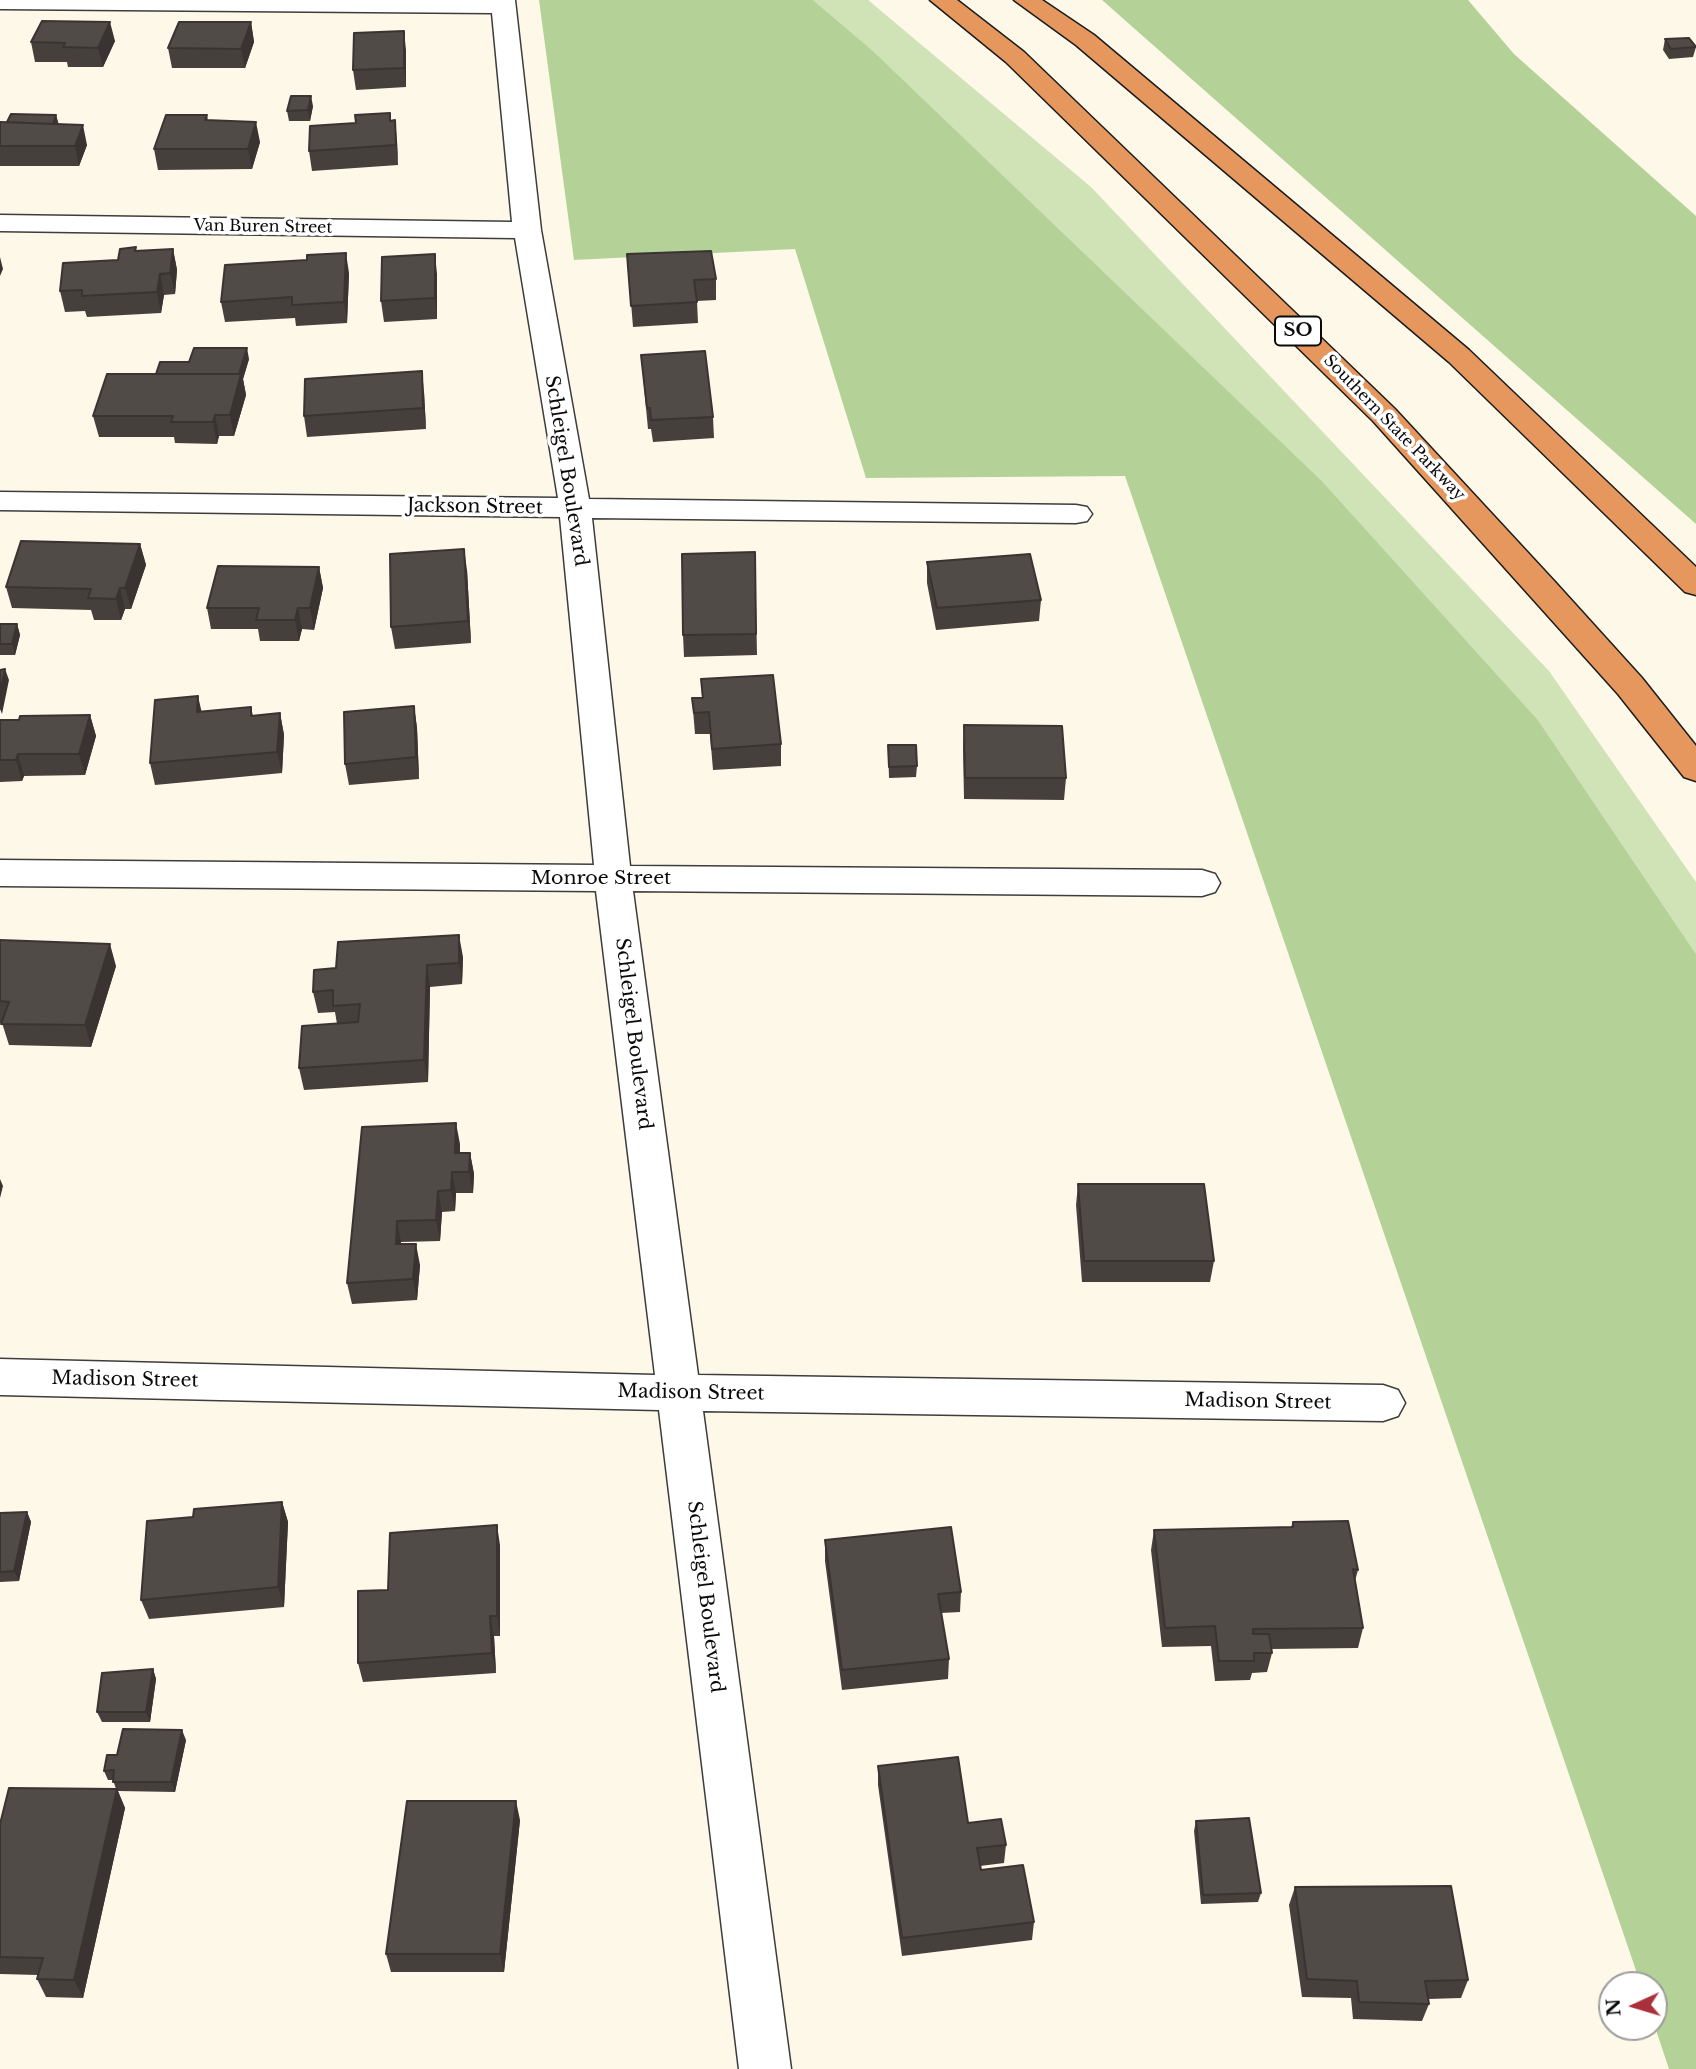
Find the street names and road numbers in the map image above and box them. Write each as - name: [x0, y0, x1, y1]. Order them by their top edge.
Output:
- street label: Van Buren Street: [193, 216, 333, 238]
- road number: SO: [1275, 316, 1321, 346]
- street label: Southern State Parkway: [1319, 351, 1469, 505]
- street label: Schleigel Boulevard: [540, 374, 592, 568]
- street label: Jackson Street: [407, 494, 543, 520]
- street label: Monroe Street: [531, 868, 671, 890]
- street label: Schleigel Boulevard: [610, 937, 656, 1131]
- street label: Madison Street: [51, 1367, 199, 1393]
- street label: Madison Street: [617, 1380, 765, 1406]
- street label: Madison Street: [1184, 1389, 1332, 1415]
- street label: Schleigel Boulevard: [682, 1500, 728, 1694]

